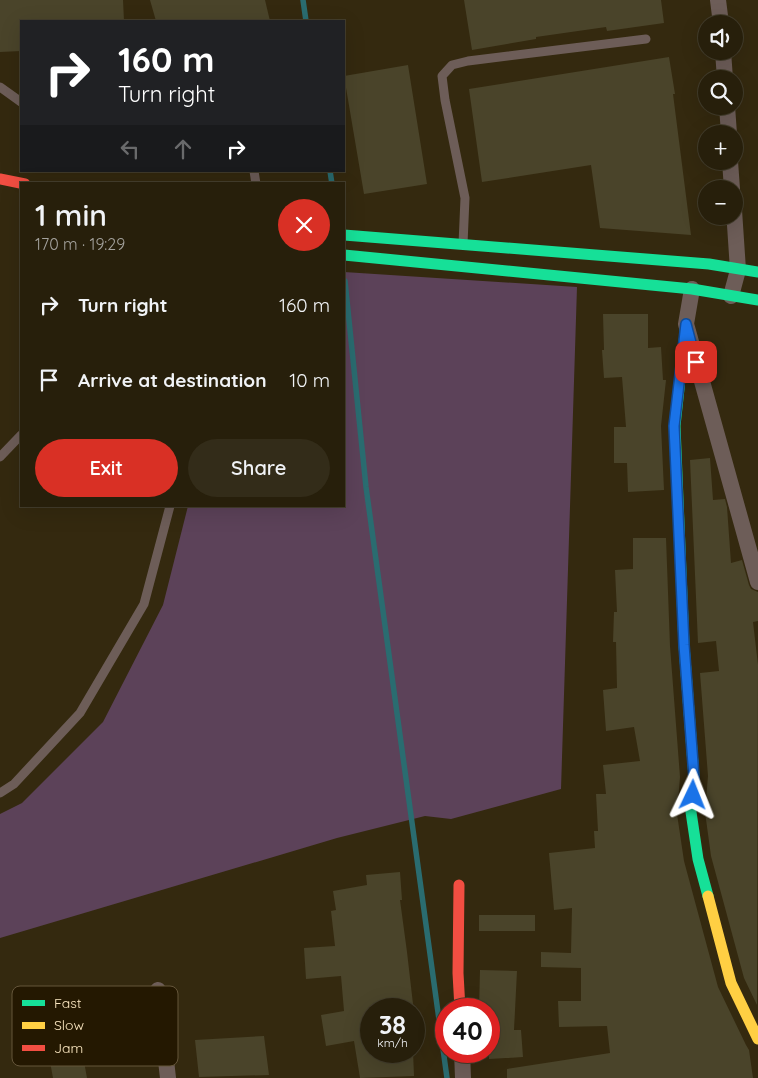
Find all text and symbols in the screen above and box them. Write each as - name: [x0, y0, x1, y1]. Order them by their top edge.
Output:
- map controls: [698, 15, 743, 225]
- button: sound: [698, 15, 743, 60]
- text: 160 m: [118, 37, 215, 81]
- icon: right: [35, 40, 100, 105]
- button: search: [698, 70, 743, 115]
- text: Turn right: [118, 80, 215, 108]
- button: +: [698, 125, 743, 170]
- icon: left: [116, 135, 144, 163]
- icon: ahead: [169, 135, 197, 163]
- icon: right: [222, 135, 250, 163]
- button: −: [698, 180, 743, 225]
- text: 1 min: [35, 196, 107, 234]
- button: close: [278, 199, 330, 251]
- text: 170 m · 19:29: [35, 234, 125, 254]
- icon: right: [35, 291, 63, 319]
- text: Turn right: [78, 293, 167, 317]
- text: 160 m: [279, 293, 330, 317]
- pin: [675, 341, 717, 383]
- icon: arrive: [682, 348, 710, 376]
- icon: arrive: [35, 366, 63, 394]
- text: Arrive at destination: [78, 368, 267, 392]
- text: 10 m: [289, 368, 330, 392]
- button: Exit: [35, 439, 178, 497]
- button: Share: [188, 439, 330, 497]
- position arrow: [666, 768, 718, 820]
- legend: [12, 986, 178, 1066]
- text: Fast: [54, 994, 82, 1012]
- speed limit sign: 40: [435, 998, 500, 1063]
- text: 38: [379, 1009, 406, 1040]
- text: Slow: [54, 1016, 84, 1034]
- text: km/h: [377, 1035, 408, 1050]
- text: Jam: [54, 1039, 83, 1057]

